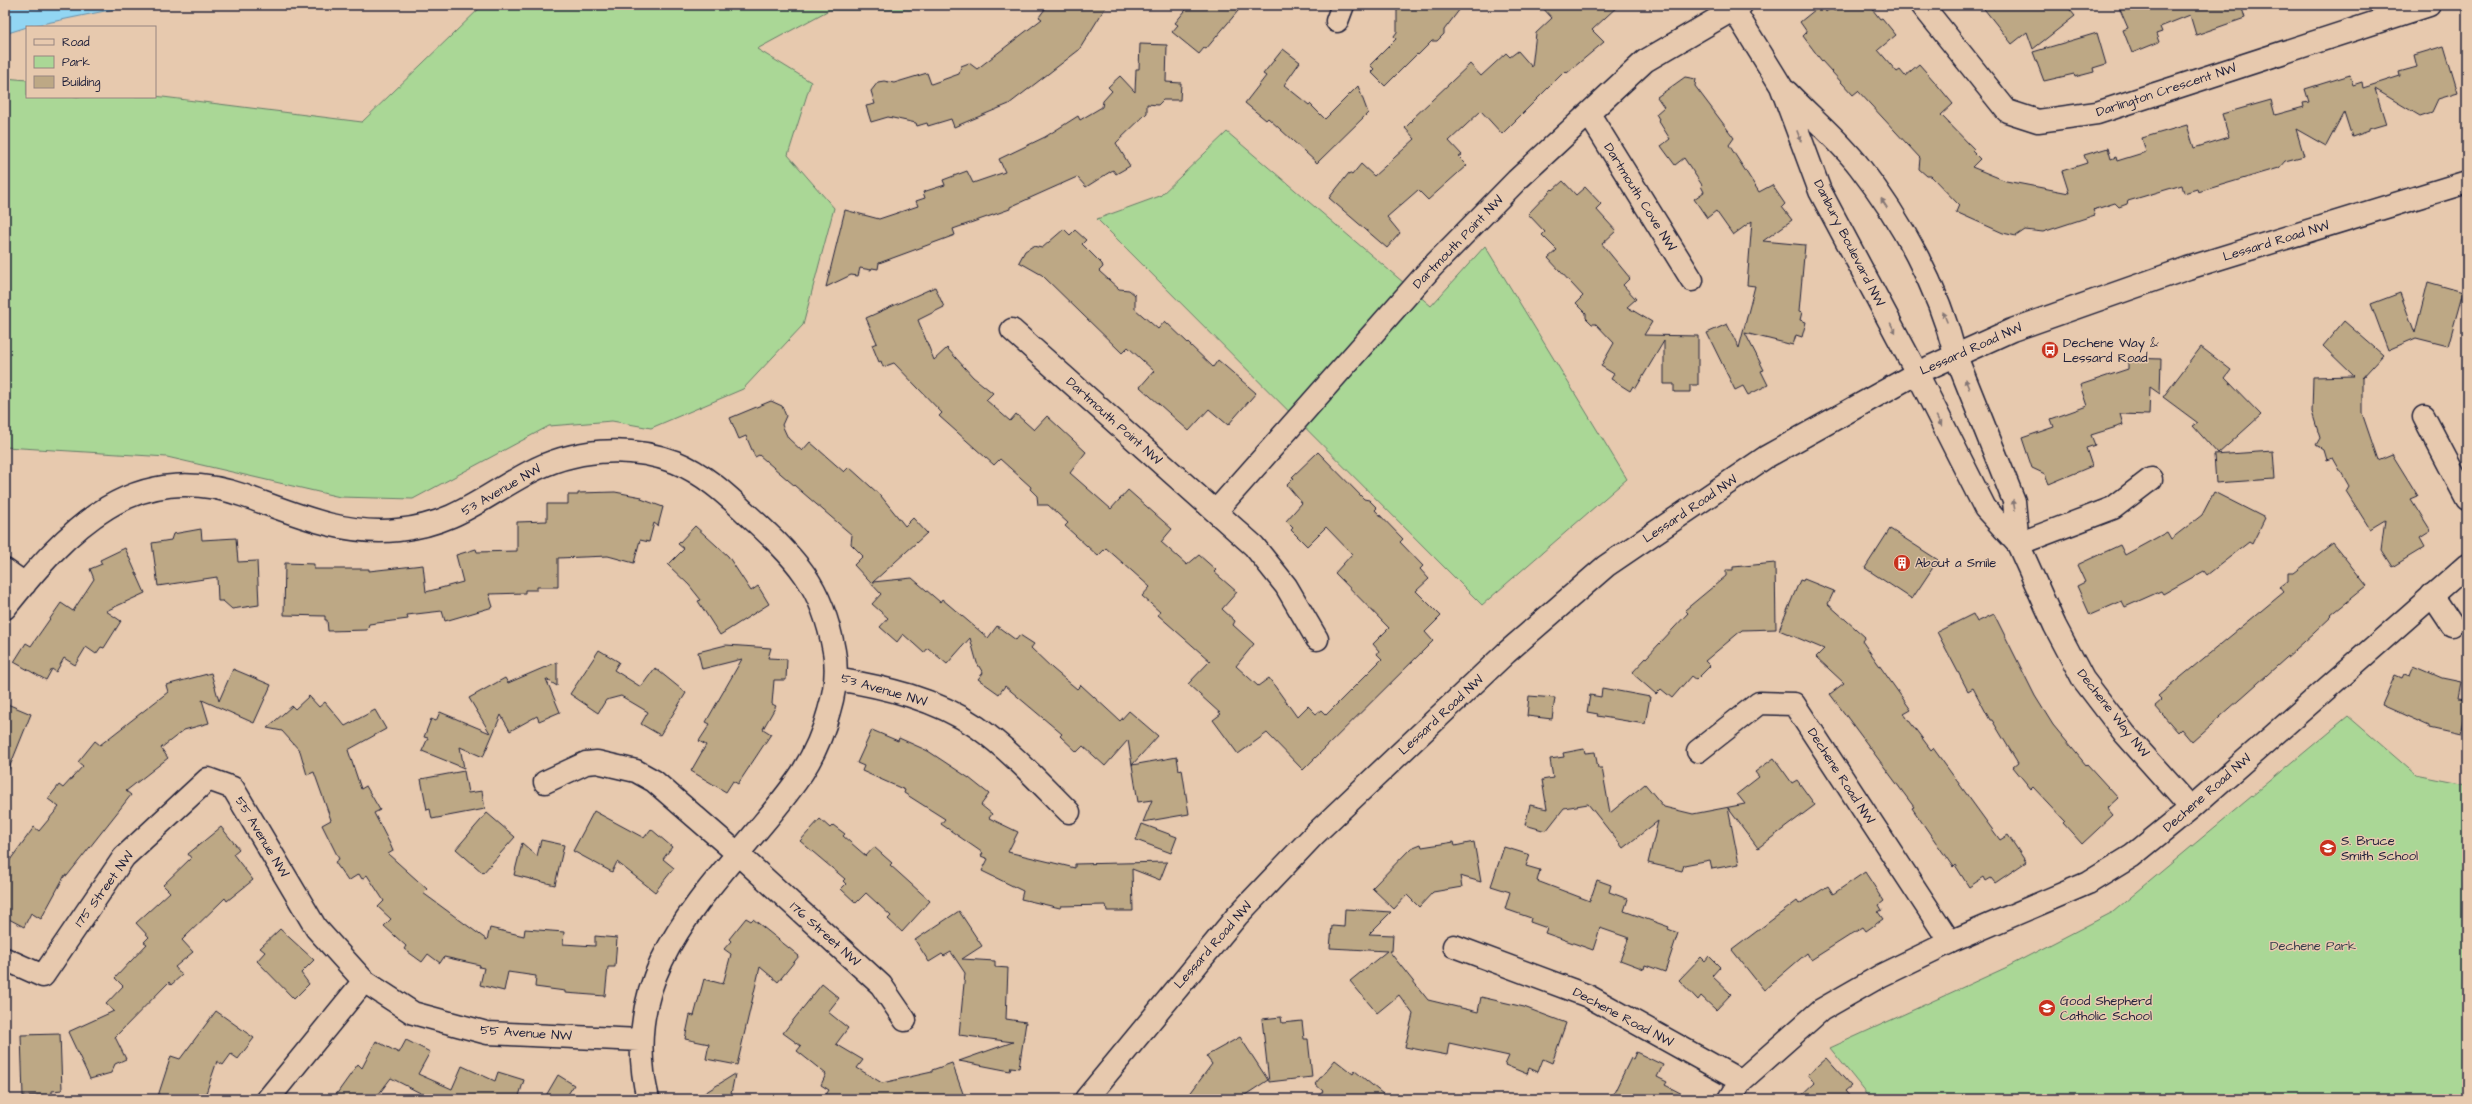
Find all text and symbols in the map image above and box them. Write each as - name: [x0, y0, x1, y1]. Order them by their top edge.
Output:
- legend: [26, 26, 156, 98]
- text: Road: [62, 34, 90, 51]
- text: Park: [62, 54, 90, 71]
- street label: Darlington Crescent NW: [2094, 59, 2239, 122]
- text: Building: [62, 74, 100, 92]
- one-way arrow: [1797, 130, 1803, 142]
- street label: Dartmouth Cove NW: [1599, 140, 1681, 255]
- street label: Danbury Boulevard NW: [1808, 177, 1889, 311]
- street label: Dartmouth Point NW: [1409, 191, 1508, 293]
- one-way arrow: [1880, 198, 1888, 208]
- street label: Lessard Road NW: [2221, 216, 2332, 266]
- one-way arrow: [1941, 310, 1947, 322]
- street label: Lessard Road NW: [1917, 318, 2026, 380]
- one-way arrow: [1890, 322, 1897, 334]
- place label: Dechene Way & Lessard Road: [2063, 334, 2159, 367]
- bus stop icon: Dechene Way & Lessard Road: [2040, 340, 2060, 360]
- street label: Dartmouth Point NW: [1062, 373, 1166, 469]
- one-way arrow: [1964, 377, 1970, 389]
- one-way arrow: [1936, 415, 1943, 427]
- street label: 53 Avenue NW: [458, 460, 545, 520]
- street label: Lessard Road NW: [1639, 470, 1741, 547]
- one-way arrow: [2011, 499, 2017, 511]
- building icon: About a Smile: [1892, 553, 1912, 573]
- place label: About a Smile: [1915, 554, 1996, 572]
- street label: Dechene Way NW: [2072, 665, 2154, 762]
- street label: 53 Avenue NW: [839, 669, 930, 711]
- street label: Lessard Road NW: [1395, 670, 1488, 759]
- street label: Dechene Road NW: [1803, 724, 1879, 828]
- street label: Dechene Road NW: [2159, 749, 2256, 836]
- street label: 55 Avenue NW: [231, 793, 294, 881]
- place label: S. Bruce Smith School: [2341, 832, 2418, 865]
- school or university icon: S. Bruce Smith School: [2318, 838, 2338, 858]
- street label: 175 Street NW: [70, 847, 138, 931]
- street label: Lessard Road NW: [1170, 897, 1256, 992]
- street label: 176 Street NW: [786, 898, 865, 971]
- park label: Dechene Park: [2270, 937, 2356, 955]
- street label: Dechene Road NW: [1570, 983, 1677, 1051]
- place label: Good Shepherd Catholic School: [2060, 992, 2152, 1025]
- school or university icon: Good Shepherd Catholic School: [2037, 998, 2057, 1018]
- street label: 55 Avenue NW: [480, 1021, 573, 1045]

